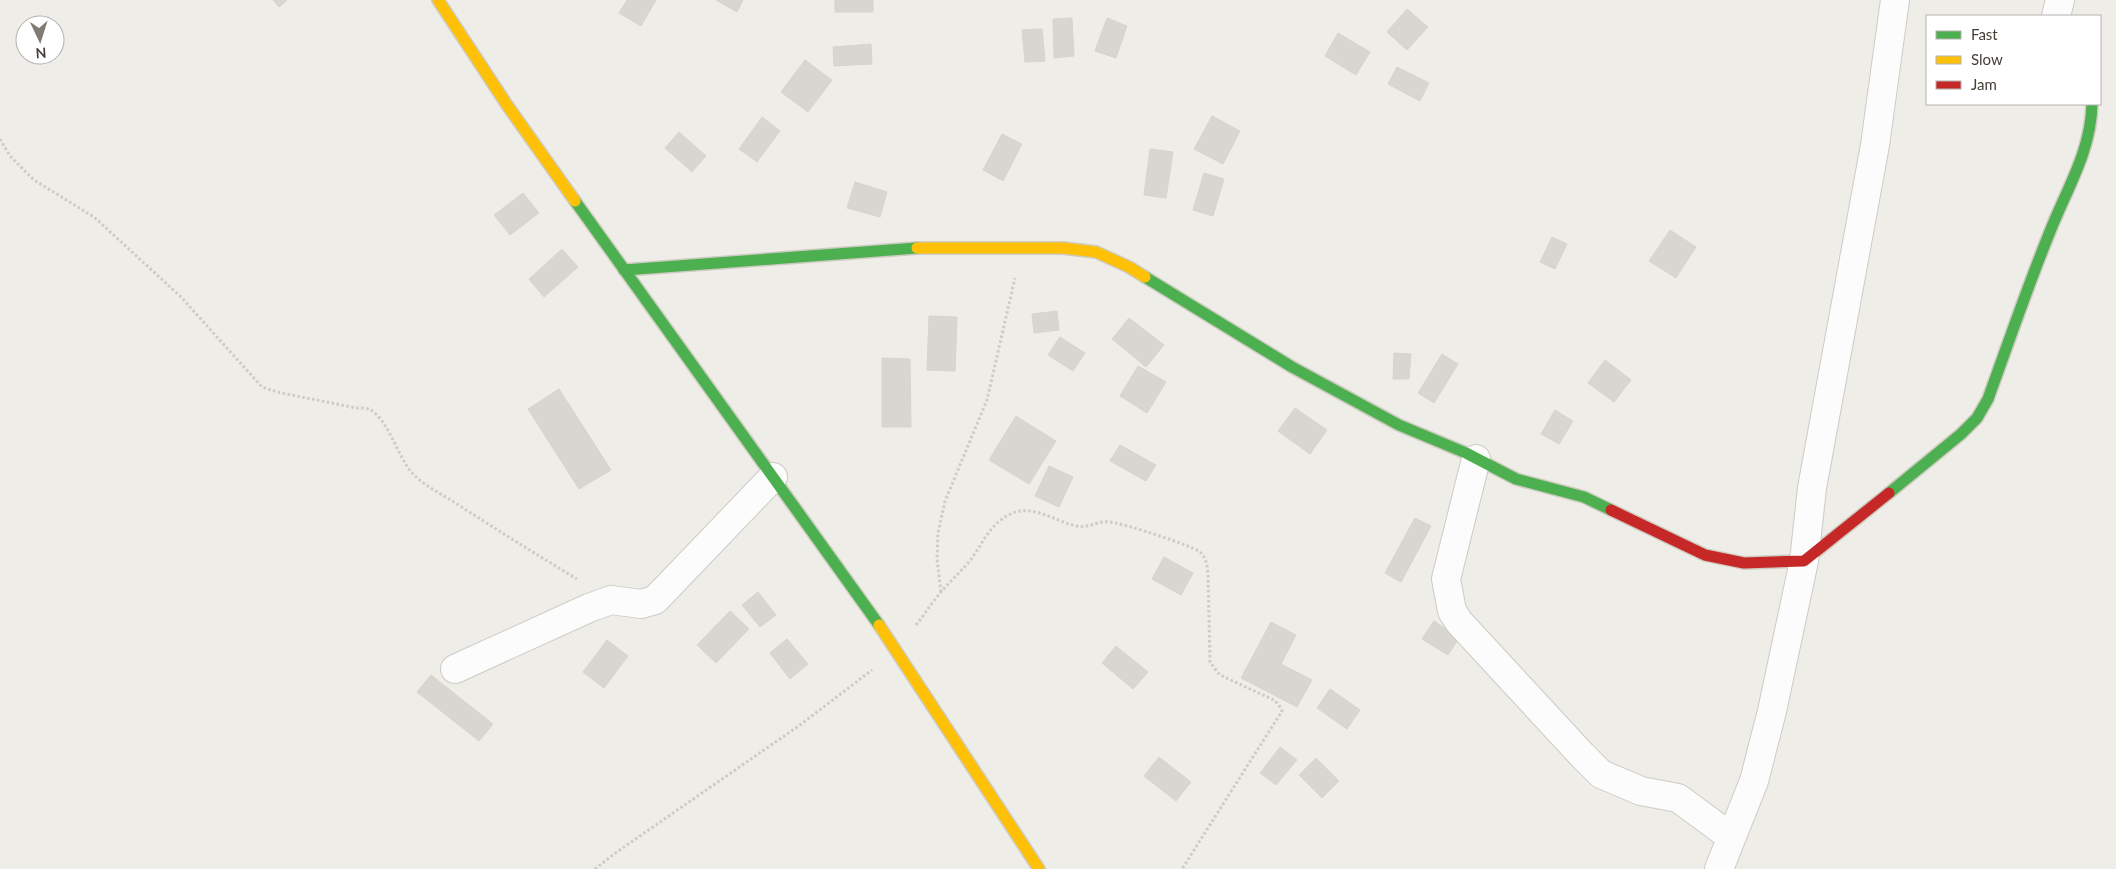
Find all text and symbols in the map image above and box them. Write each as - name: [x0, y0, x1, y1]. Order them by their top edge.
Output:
- north arrow: [15, 15, 65, 65]
- legend: [1926, 15, 2101, 105]
- text: Fast: [1971, 25, 1998, 43]
- text: N: [35, 45, 47, 62]
- text: Slow: [1971, 50, 2003, 68]
- text: Jam: [1971, 75, 1997, 93]

